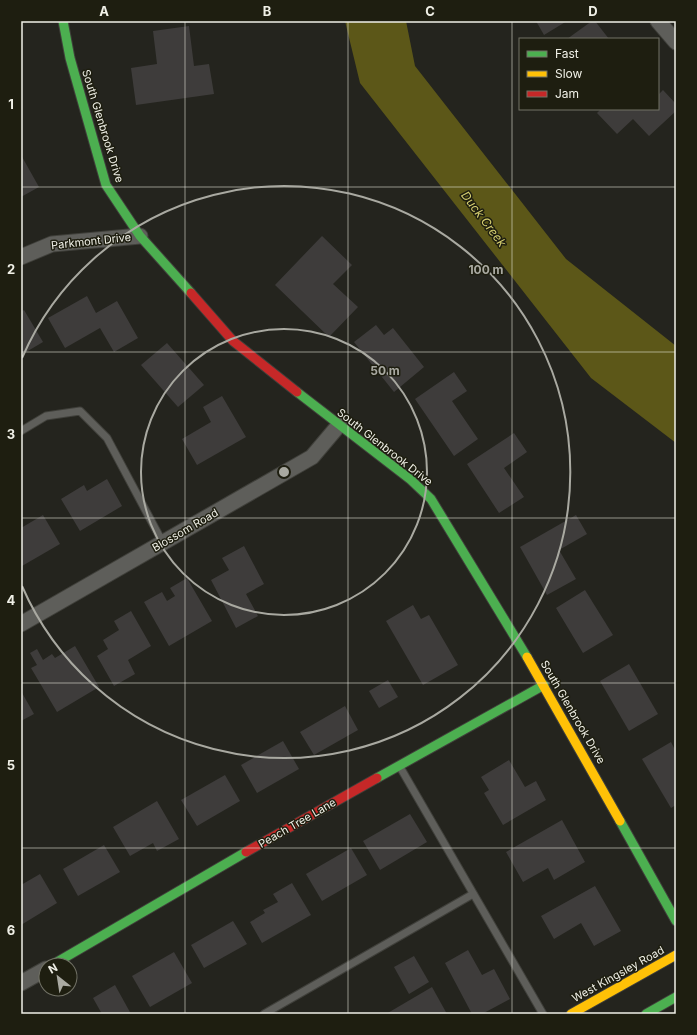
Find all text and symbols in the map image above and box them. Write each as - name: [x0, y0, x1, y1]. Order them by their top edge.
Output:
- text: A: [99, 3, 109, 19]
- text: B: [263, 3, 272, 19]
- text: C: [425, 3, 435, 19]
- text: D: [588, 3, 598, 19]
- legend: [519, 38, 659, 110]
- text: Fast: [555, 46, 579, 61]
- text: Slow: [555, 66, 583, 81]
- street label: South Glenbrook Drive: [79, 68, 127, 184]
- text: Jam: [555, 86, 579, 101]
- text: 1: [8, 96, 14, 112]
- water label: Duck Creek: [458, 188, 510, 250]
- street label: Parkmont Drive: [50, 230, 132, 252]
- text: 2: [7, 261, 15, 277]
- text: 100 m: [468, 262, 504, 277]
- text: 50 m: [370, 363, 400, 378]
- street label: South Glenbrook Drive: [334, 405, 436, 489]
- text: 3: [7, 426, 15, 442]
- centre of rings: [277, 465, 291, 479]
- street label: Blossom Road: [149, 505, 221, 555]
- text: 4: [7, 592, 16, 608]
- street label: South Glenbrook Drive: [538, 658, 608, 766]
- text: 5: [7, 757, 15, 773]
- street label: Peach Tree Lane: [256, 795, 338, 851]
- text: 6: [7, 922, 15, 938]
- street label: West Kingsley Road: [569, 943, 667, 1005]
- north arrow: [38, 957, 78, 997]
- text: N: [46, 960, 60, 976]

